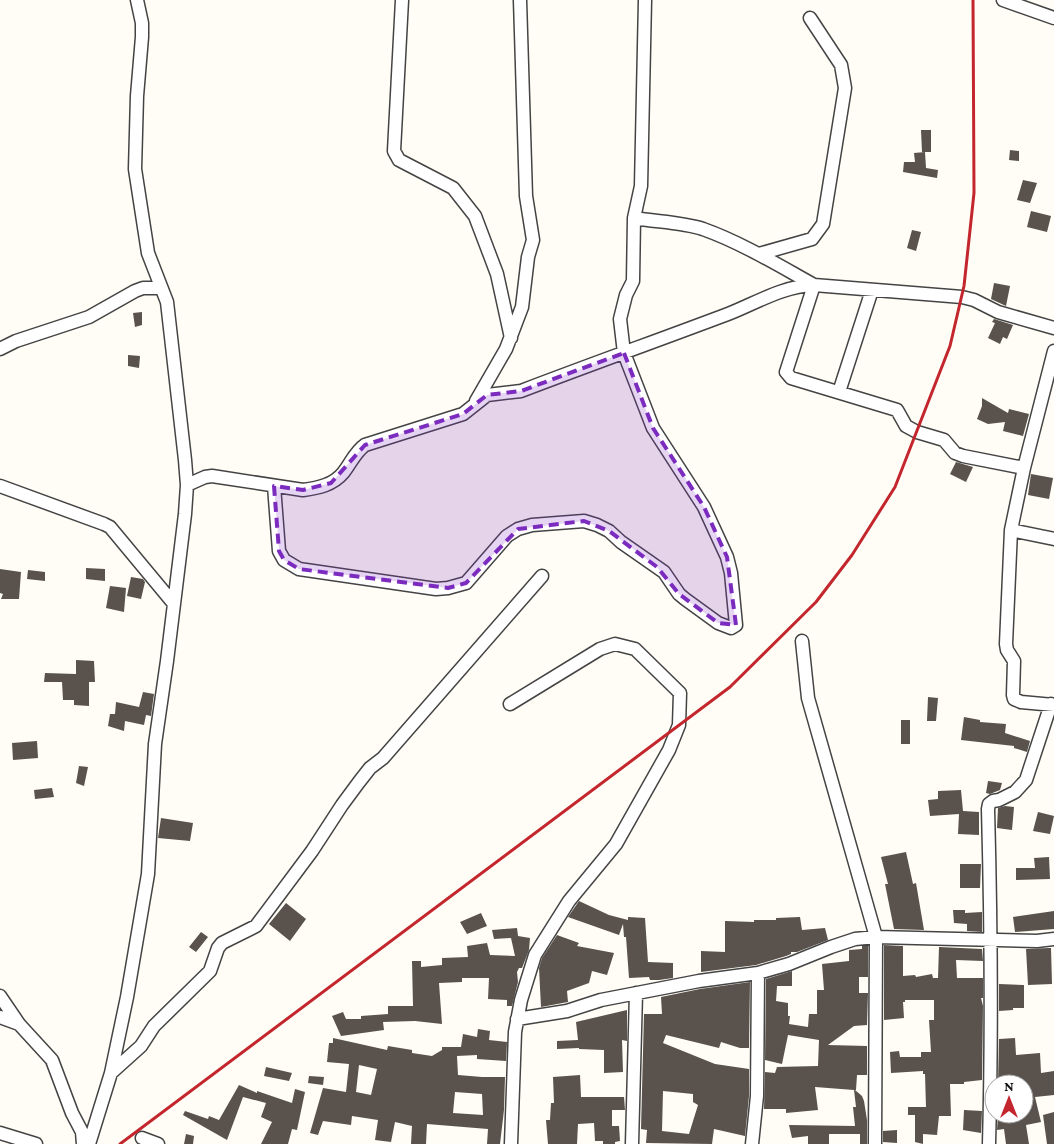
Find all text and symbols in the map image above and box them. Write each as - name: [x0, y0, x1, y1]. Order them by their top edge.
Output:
- north arrow: [984, 1074, 1034, 1124]
- text: N: [1004, 1078, 1014, 1094]

